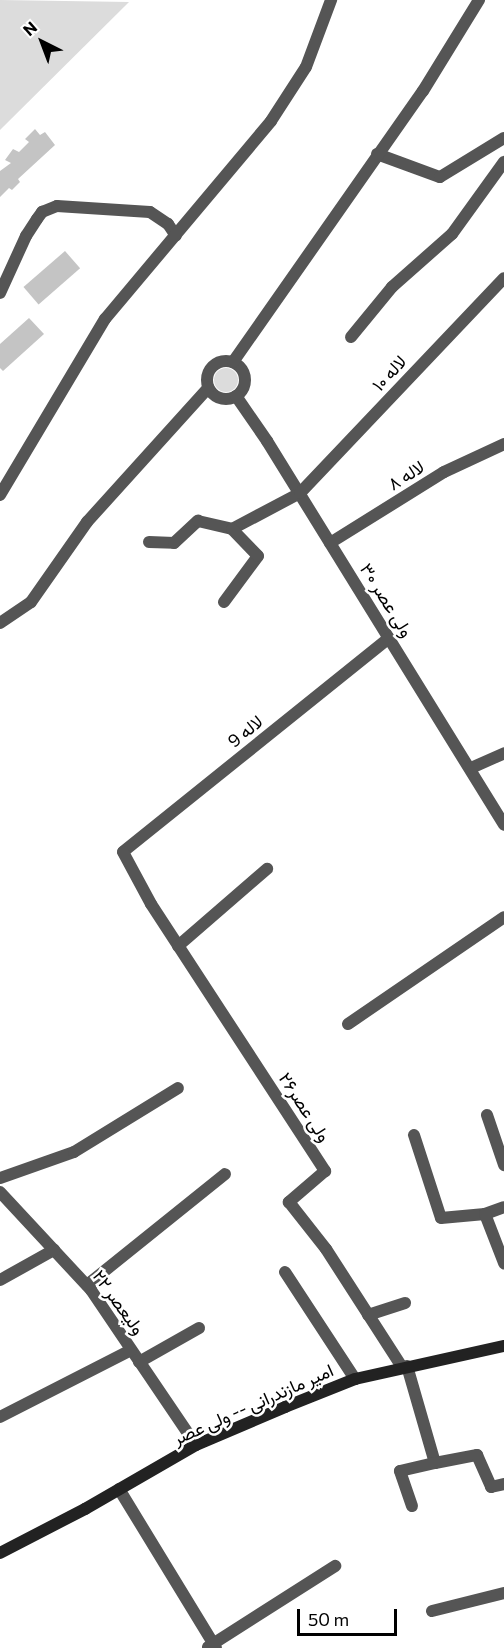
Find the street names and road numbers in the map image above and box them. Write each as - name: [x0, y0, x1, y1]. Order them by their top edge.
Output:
- street label: لاله ۱۰: [367, 351, 411, 395]
- street label: لاله ۸: [384, 456, 428, 494]
- street label: ولی عصر ۳۰: [356, 559, 418, 641]
- street label: لاله 9: [223, 710, 267, 752]
- street label: ولی عصر۲۶: [275, 1068, 335, 1146]
- street label: ولیعصر ۲۲: [88, 1265, 150, 1339]
- street label: امیر مازندرانی -- ولی عصر: [169, 1359, 337, 1449]

